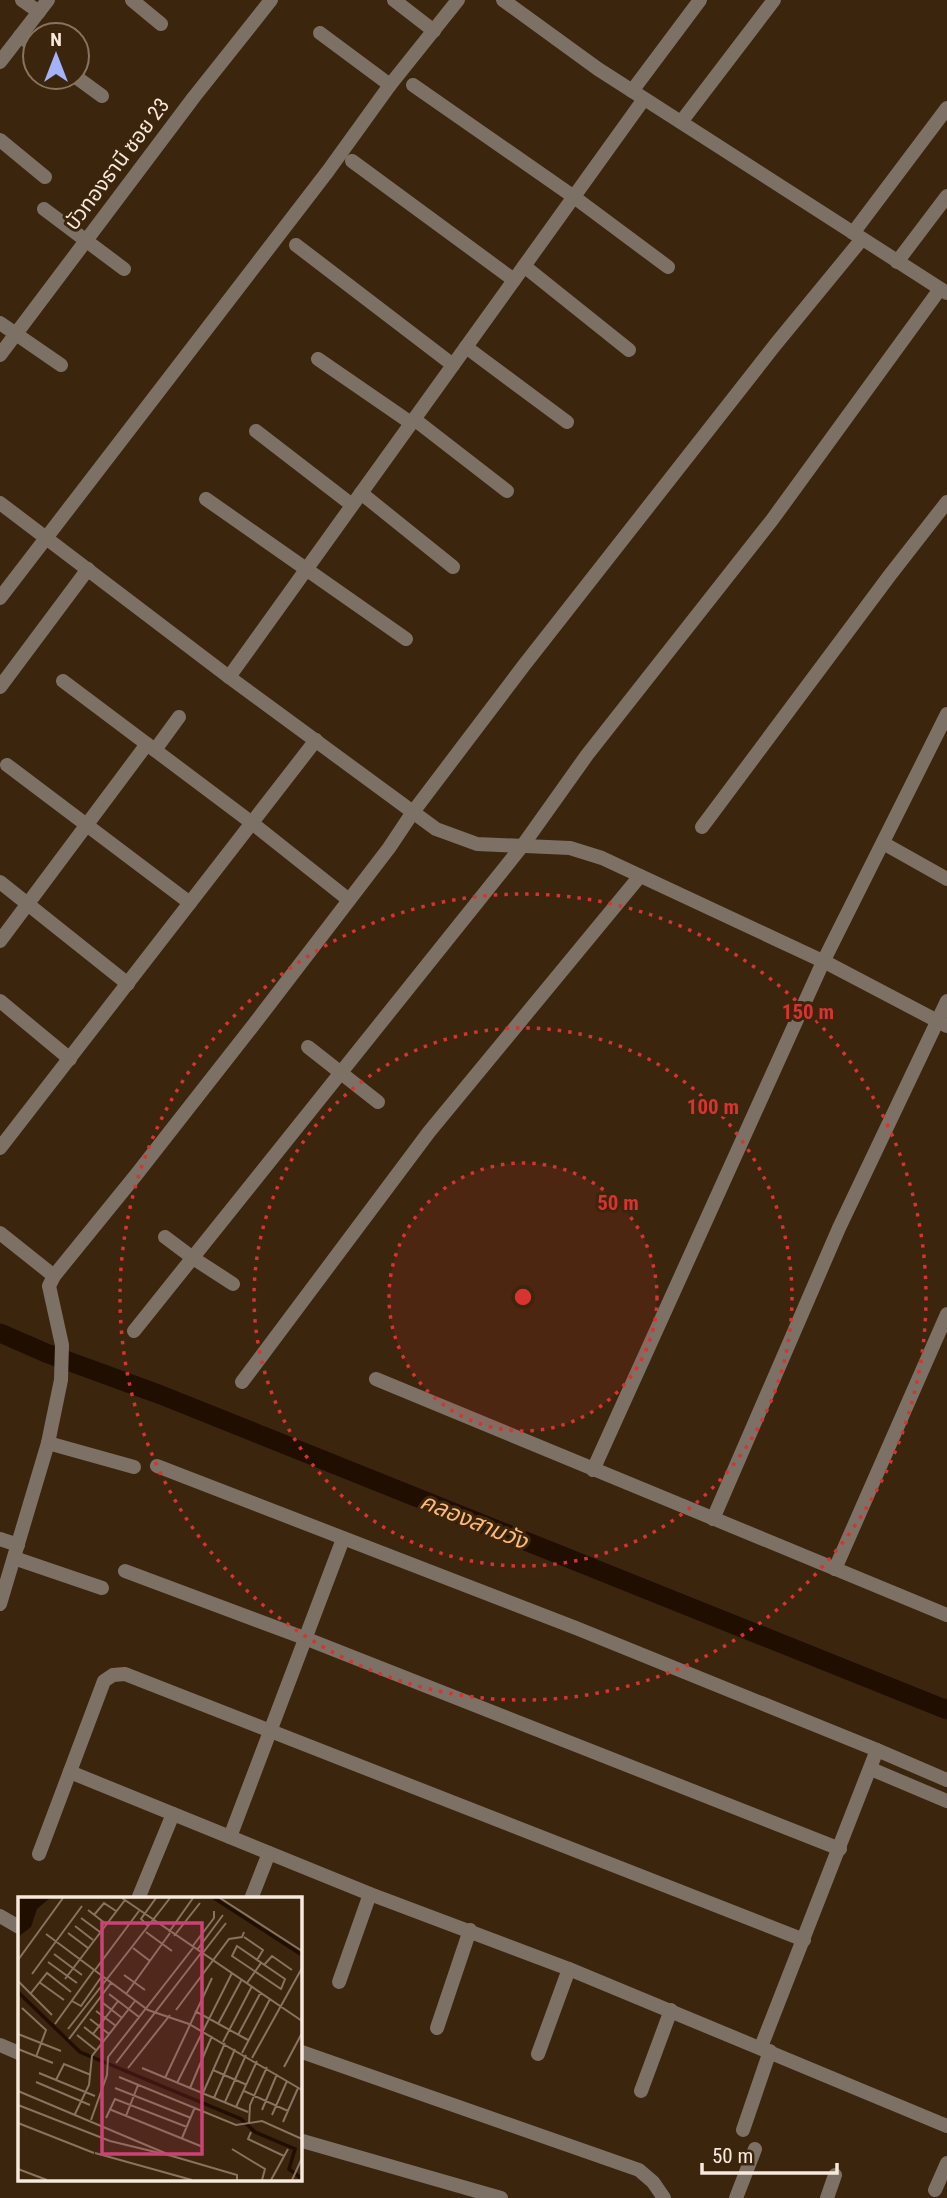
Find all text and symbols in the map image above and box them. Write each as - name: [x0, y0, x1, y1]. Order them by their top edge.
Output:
- north arrow: [21, 21, 91, 91]
- text: N: [50, 28, 62, 51]
- street label: บัวทองธานี ซอย 23: [60, 93, 174, 235]
- text: 150 m: [782, 1000, 834, 1024]
- text: 100 m: [687, 1095, 739, 1119]
- text: 50 m: [597, 1191, 639, 1215]
- centre of rings: [511, 1285, 535, 1309]
- water label: คลองสามวัง: [416, 1488, 533, 1556]
- inset map: [18, 1897, 301, 2180]
- scale bar: [702, 2132, 837, 2176]
- text: 50 m: [712, 2144, 753, 2168]

